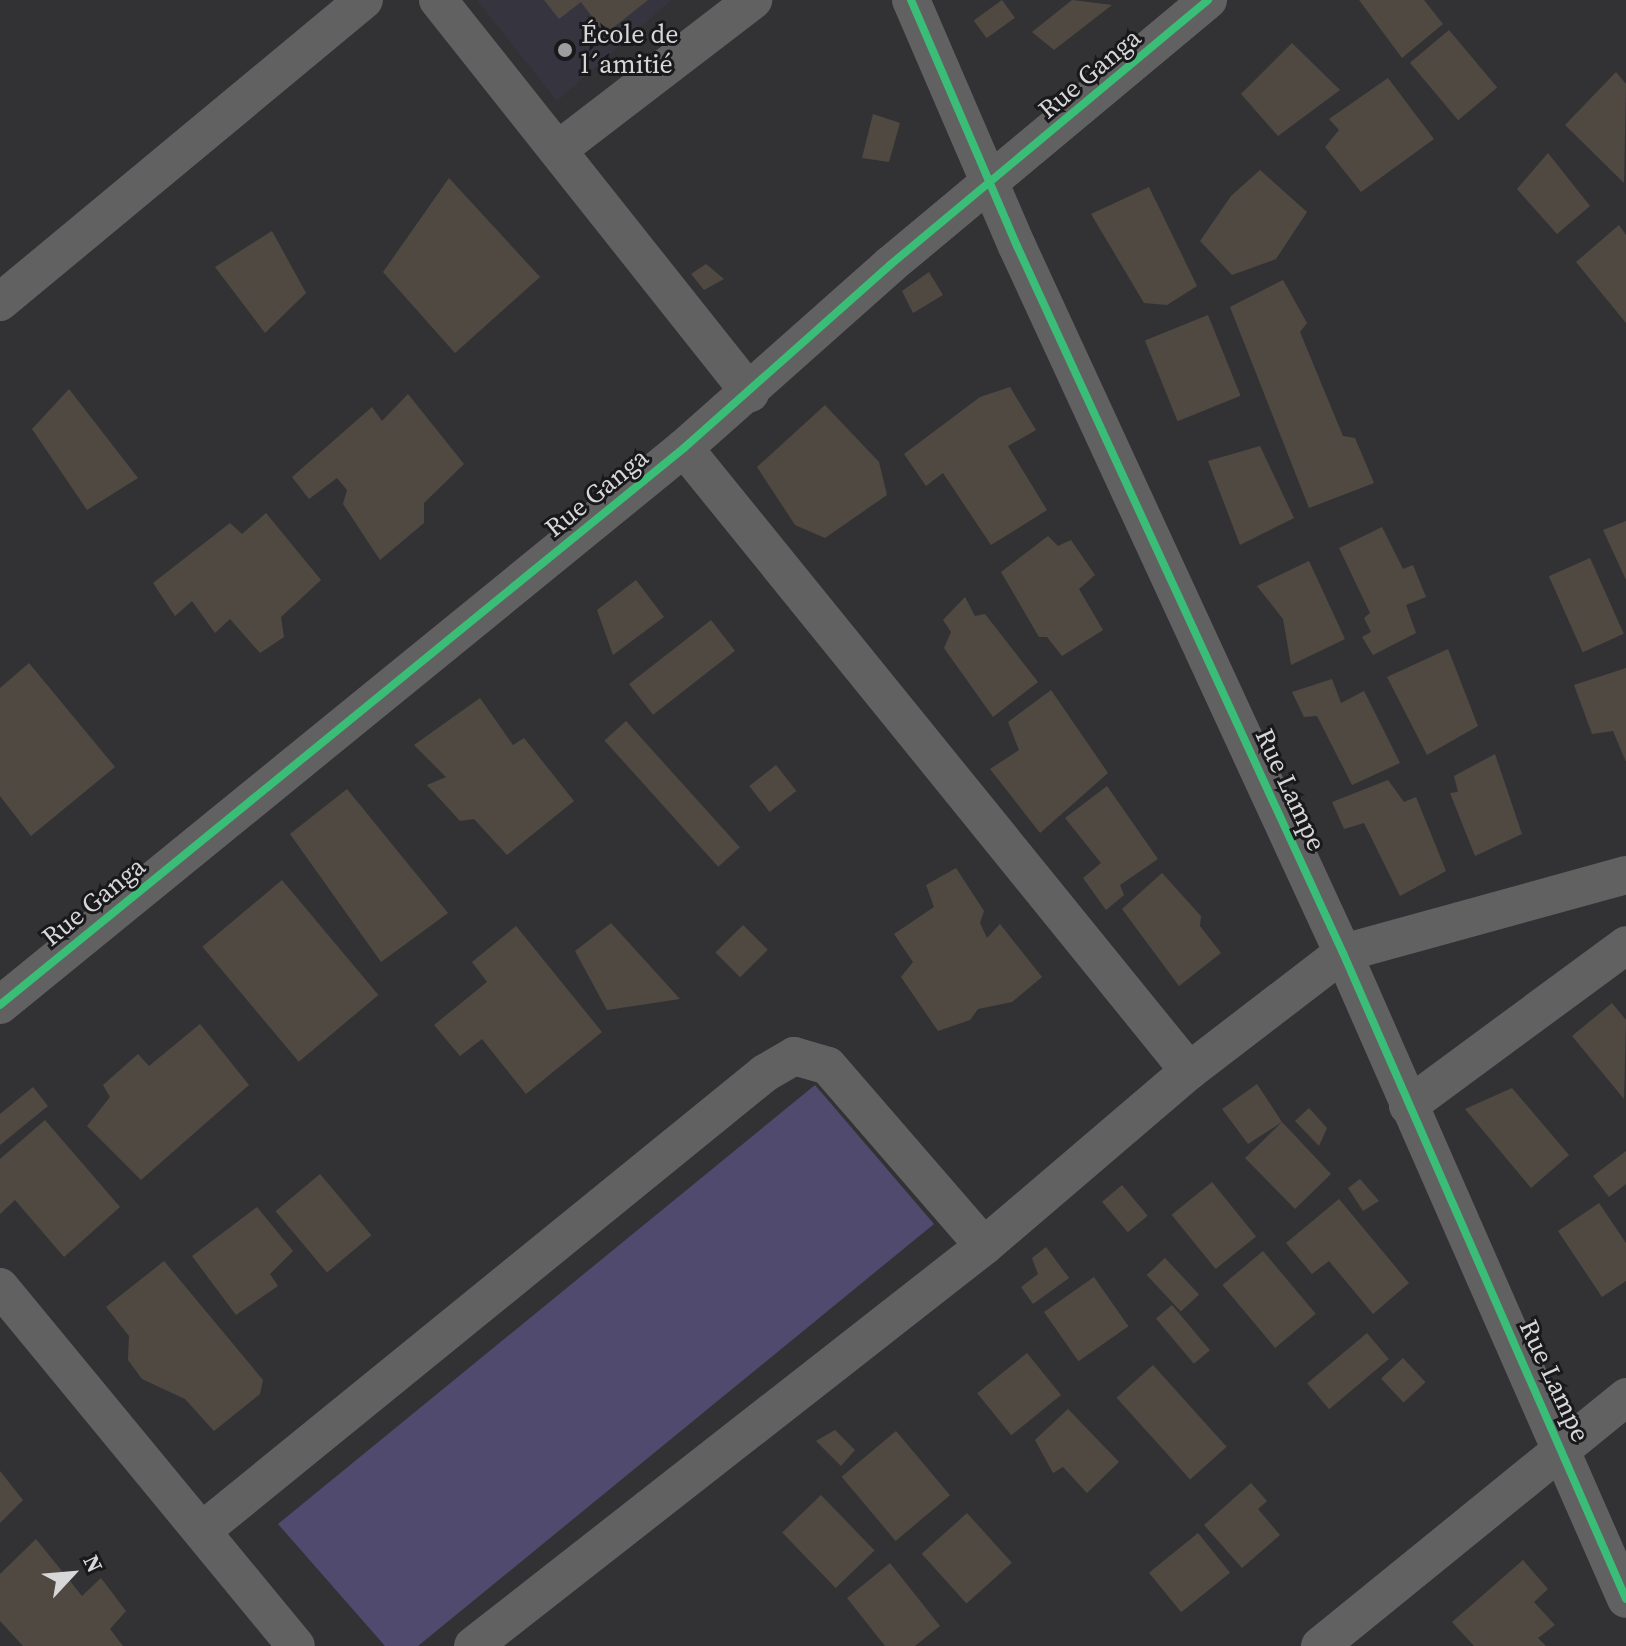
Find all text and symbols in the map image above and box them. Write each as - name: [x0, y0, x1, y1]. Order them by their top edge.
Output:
- place label: École de l´amitié: [581, 19, 678, 80]
- street label: Rue Ganga: [1033, 22, 1147, 126]
- marker: École de l´amitié: [556, 41, 574, 59]
- street label: Rue Ganga: [539, 442, 655, 544]
- street label: Rue Lampe: [1248, 724, 1332, 856]
- street label: Rue Ganga: [36, 851, 152, 953]
- street label: Rue Lampe: [1512, 1315, 1596, 1447]
- north arrow: [32, 1534, 112, 1614]
- text: N: [77, 1550, 111, 1577]

